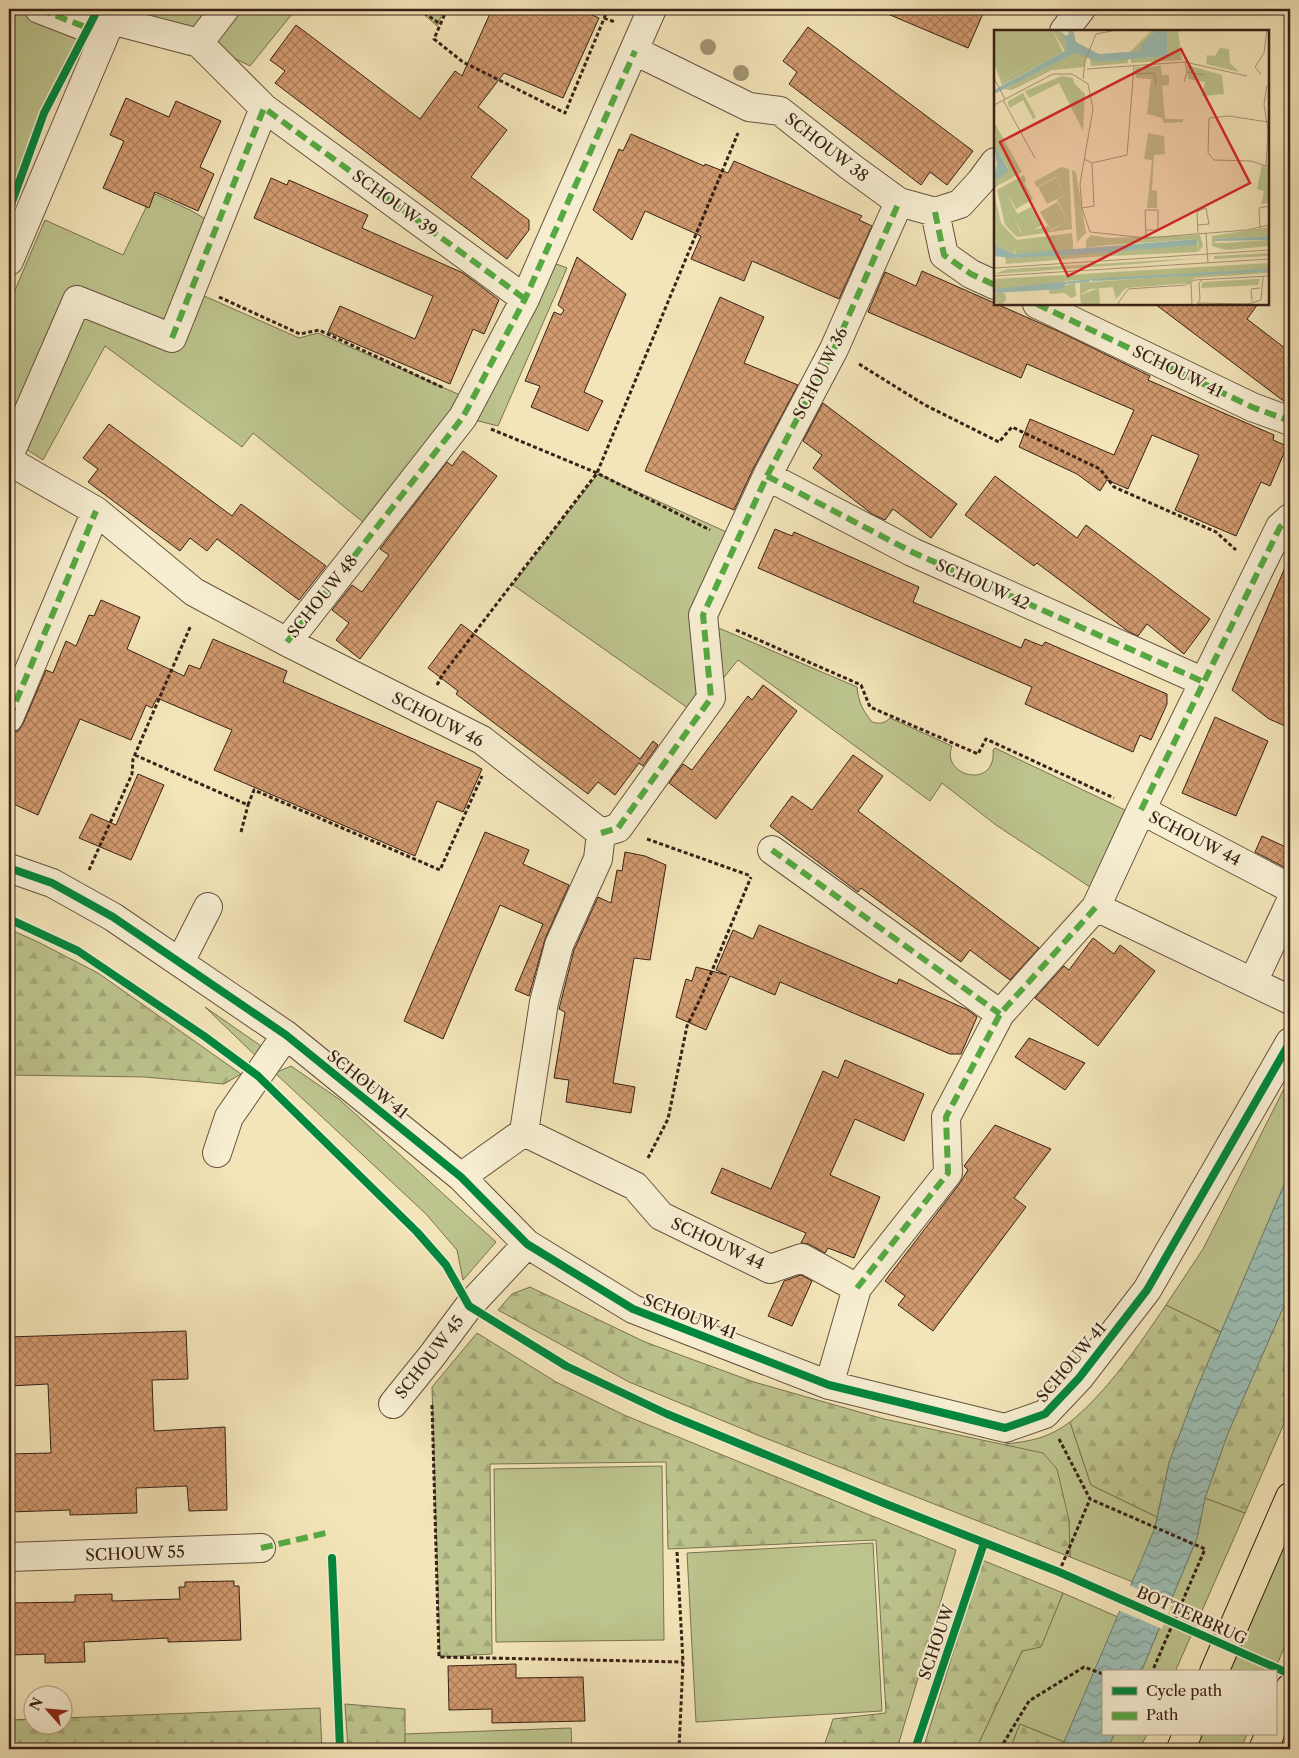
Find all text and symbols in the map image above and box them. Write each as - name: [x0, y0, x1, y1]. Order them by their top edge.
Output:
- inset map: [994, 30, 1269, 305]
- street label: SCHOUW 38: [781, 108, 873, 186]
- street label: SCHOUW 39: [349, 165, 441, 241]
- street label: SCHOUW 36: [788, 324, 852, 422]
- street label: SCHOUW 41: [1130, 341, 1227, 402]
- street label: SCHOUW 48: [282, 551, 362, 641]
- street label: SCHOUW 42: [933, 554, 1033, 614]
- street label: SCHOUW 46: [389, 687, 487, 751]
- street label: SCHOUW 44: [1146, 806, 1244, 870]
- street label: SCHOUW 41: [324, 1045, 413, 1123]
- street label: SCHOUW 44: [668, 1213, 768, 1273]
- street label: SCHOUW 41: [641, 1289, 740, 1343]
- street label: SCHOUW 45: [390, 1311, 468, 1403]
- street label: SCHOUW 41: [1032, 1318, 1110, 1406]
- street label: SCHOUW 55: [85, 1541, 185, 1565]
- street label: BOTTERBRUG: [1134, 1582, 1250, 1648]
- street label: SCHOUW: [914, 1601, 958, 1682]
- legend: [1102, 1670, 1276, 1736]
- text: Cycle path: [1146, 1681, 1223, 1700]
- north arrow: [22, 1686, 72, 1736]
- text: N: [26, 1695, 47, 1714]
- text: Path: [1146, 1705, 1179, 1724]

